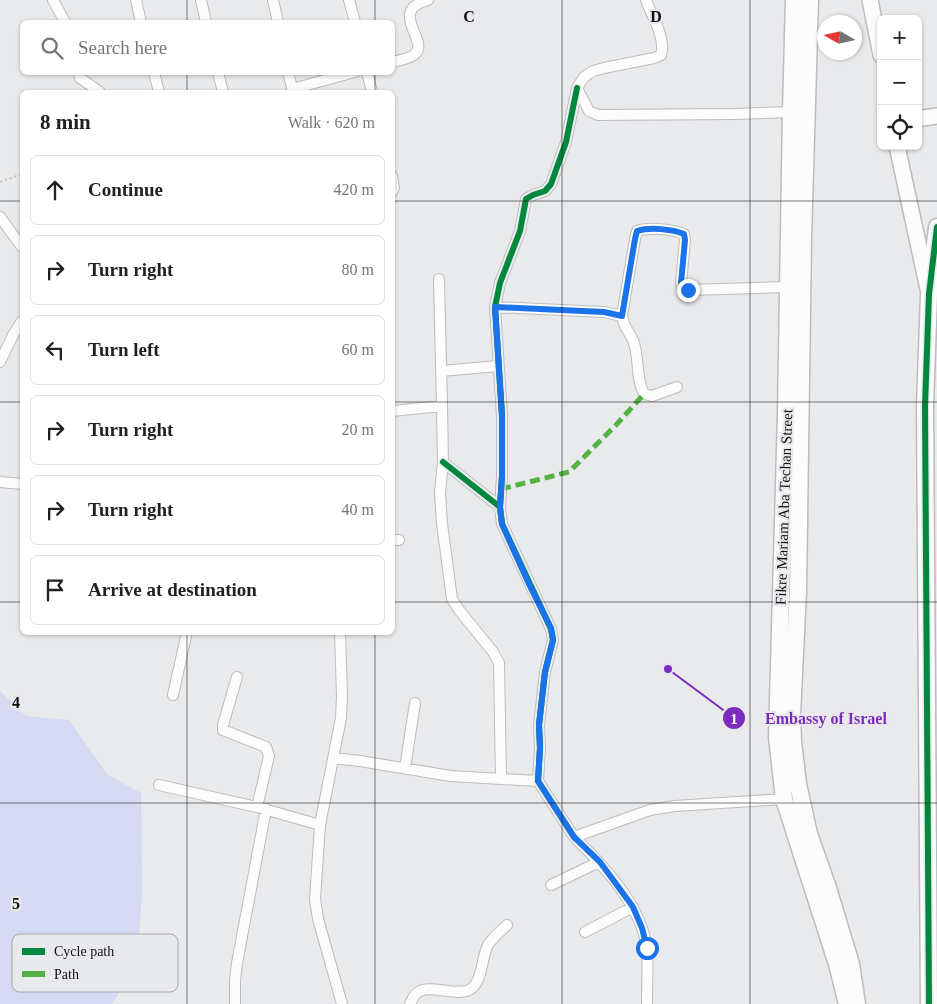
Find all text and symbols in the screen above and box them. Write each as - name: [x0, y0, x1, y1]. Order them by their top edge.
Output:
- text: C: [463, 8, 475, 25]
- text: D: [650, 8, 662, 25]
- north arrow: [817, 15, 862, 60]
- map controls: [877, 15, 922, 150]
- button: +: [877, 15, 922, 60]
- search box: [20, 20, 395, 75]
- icon: search: [38, 34, 66, 62]
- text: Search here: [78, 37, 167, 58]
- button: −: [877, 60, 922, 105]
- button: locate: [877, 105, 922, 150]
- text: 8 min: [40, 110, 91, 134]
- text: Walk · 620 m: [288, 114, 375, 131]
- icon: ahead: [41, 176, 69, 204]
- text: Continue: [88, 179, 163, 200]
- text: 420 m: [334, 181, 374, 198]
- icon: right: [41, 256, 69, 284]
- text: Turn right: [88, 259, 173, 280]
- text: 80 m: [342, 261, 374, 278]
- route end: [677, 279, 700, 302]
- icon: left: [41, 336, 69, 364]
- text: Turn left: [88, 339, 160, 360]
- text: 60 m: [342, 341, 374, 358]
- street label: Fikre Mariam Aba Techan Street: [773, 408, 795, 605]
- icon: right: [41, 416, 69, 444]
- text: Turn right: [88, 419, 173, 440]
- text: 20 m: [342, 421, 374, 438]
- icon: right: [41, 496, 69, 524]
- text: Turn right: [88, 499, 173, 520]
- text: 40 m: [342, 501, 374, 518]
- icon: arrive: [41, 576, 69, 604]
- text: Arrive at destination: [88, 579, 257, 600]
- text: 4: [12, 694, 20, 711]
- callout: Embassy of Israel: [722, 703, 906, 734]
- text: Embassy of Israel: [765, 710, 887, 728]
- text: 1: [730, 711, 738, 727]
- text: 5: [12, 895, 20, 912]
- legend: [12, 934, 178, 992]
- route start: [636, 937, 659, 960]
- text: Cycle path: [54, 944, 114, 959]
- text: Path: [54, 967, 79, 982]

